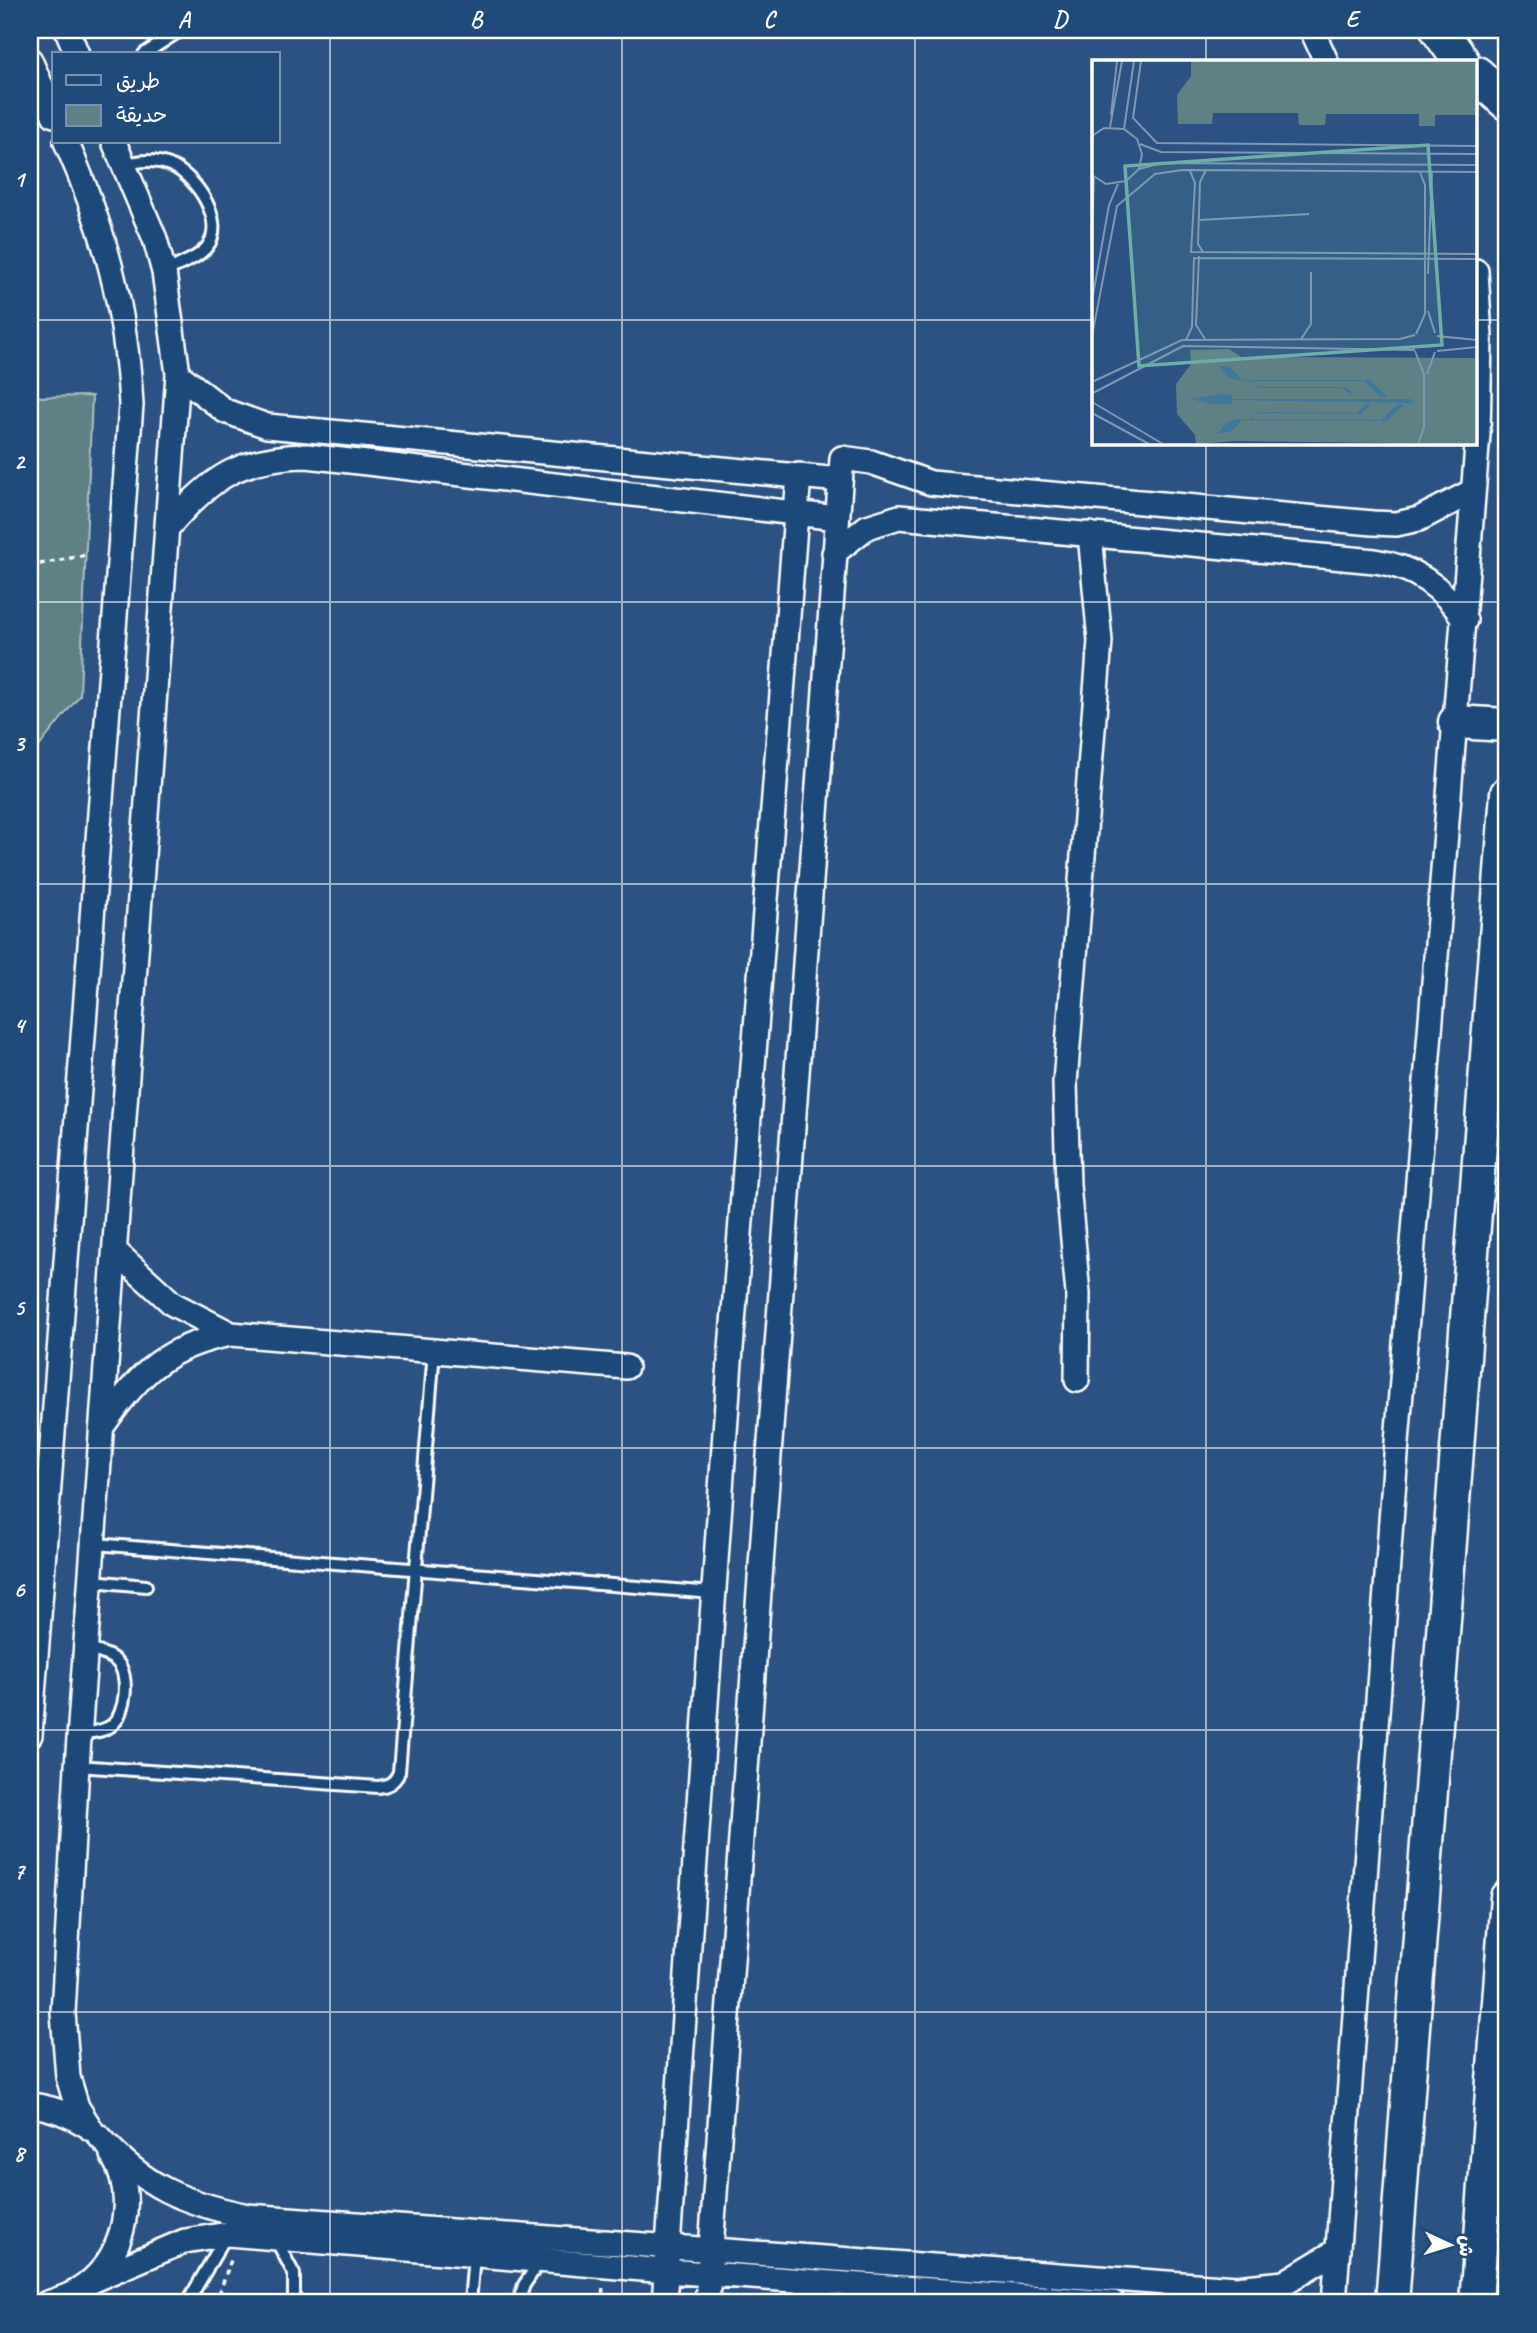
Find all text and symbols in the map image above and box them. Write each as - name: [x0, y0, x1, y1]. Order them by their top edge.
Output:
- text: A: [178, 5, 192, 34]
- text: B: [470, 5, 484, 34]
- text: C: [764, 5, 778, 34]
- text: D: [1053, 5, 1069, 34]
- text: E: [1346, 5, 1362, 34]
- legend: [52, 52, 280, 144]
- inset map: [1092, 60, 1478, 444]
- text: طريق: [116, 68, 160, 94]
- text: حديقة: [116, 102, 167, 128]
- text: 1: [14, 165, 27, 194]
- text: 2: [14, 447, 27, 476]
- text: 3: [14, 729, 27, 758]
- text: 4: [14, 1011, 27, 1040]
- text: 5: [14, 1293, 26, 1322]
- text: 6: [14, 1575, 27, 1604]
- text: 7: [14, 1857, 27, 1886]
- text: 8: [14, 2139, 27, 2168]
- north arrow: [1414, 2210, 1484, 2280]
- text: ش: [1453, 2235, 1479, 2257]

